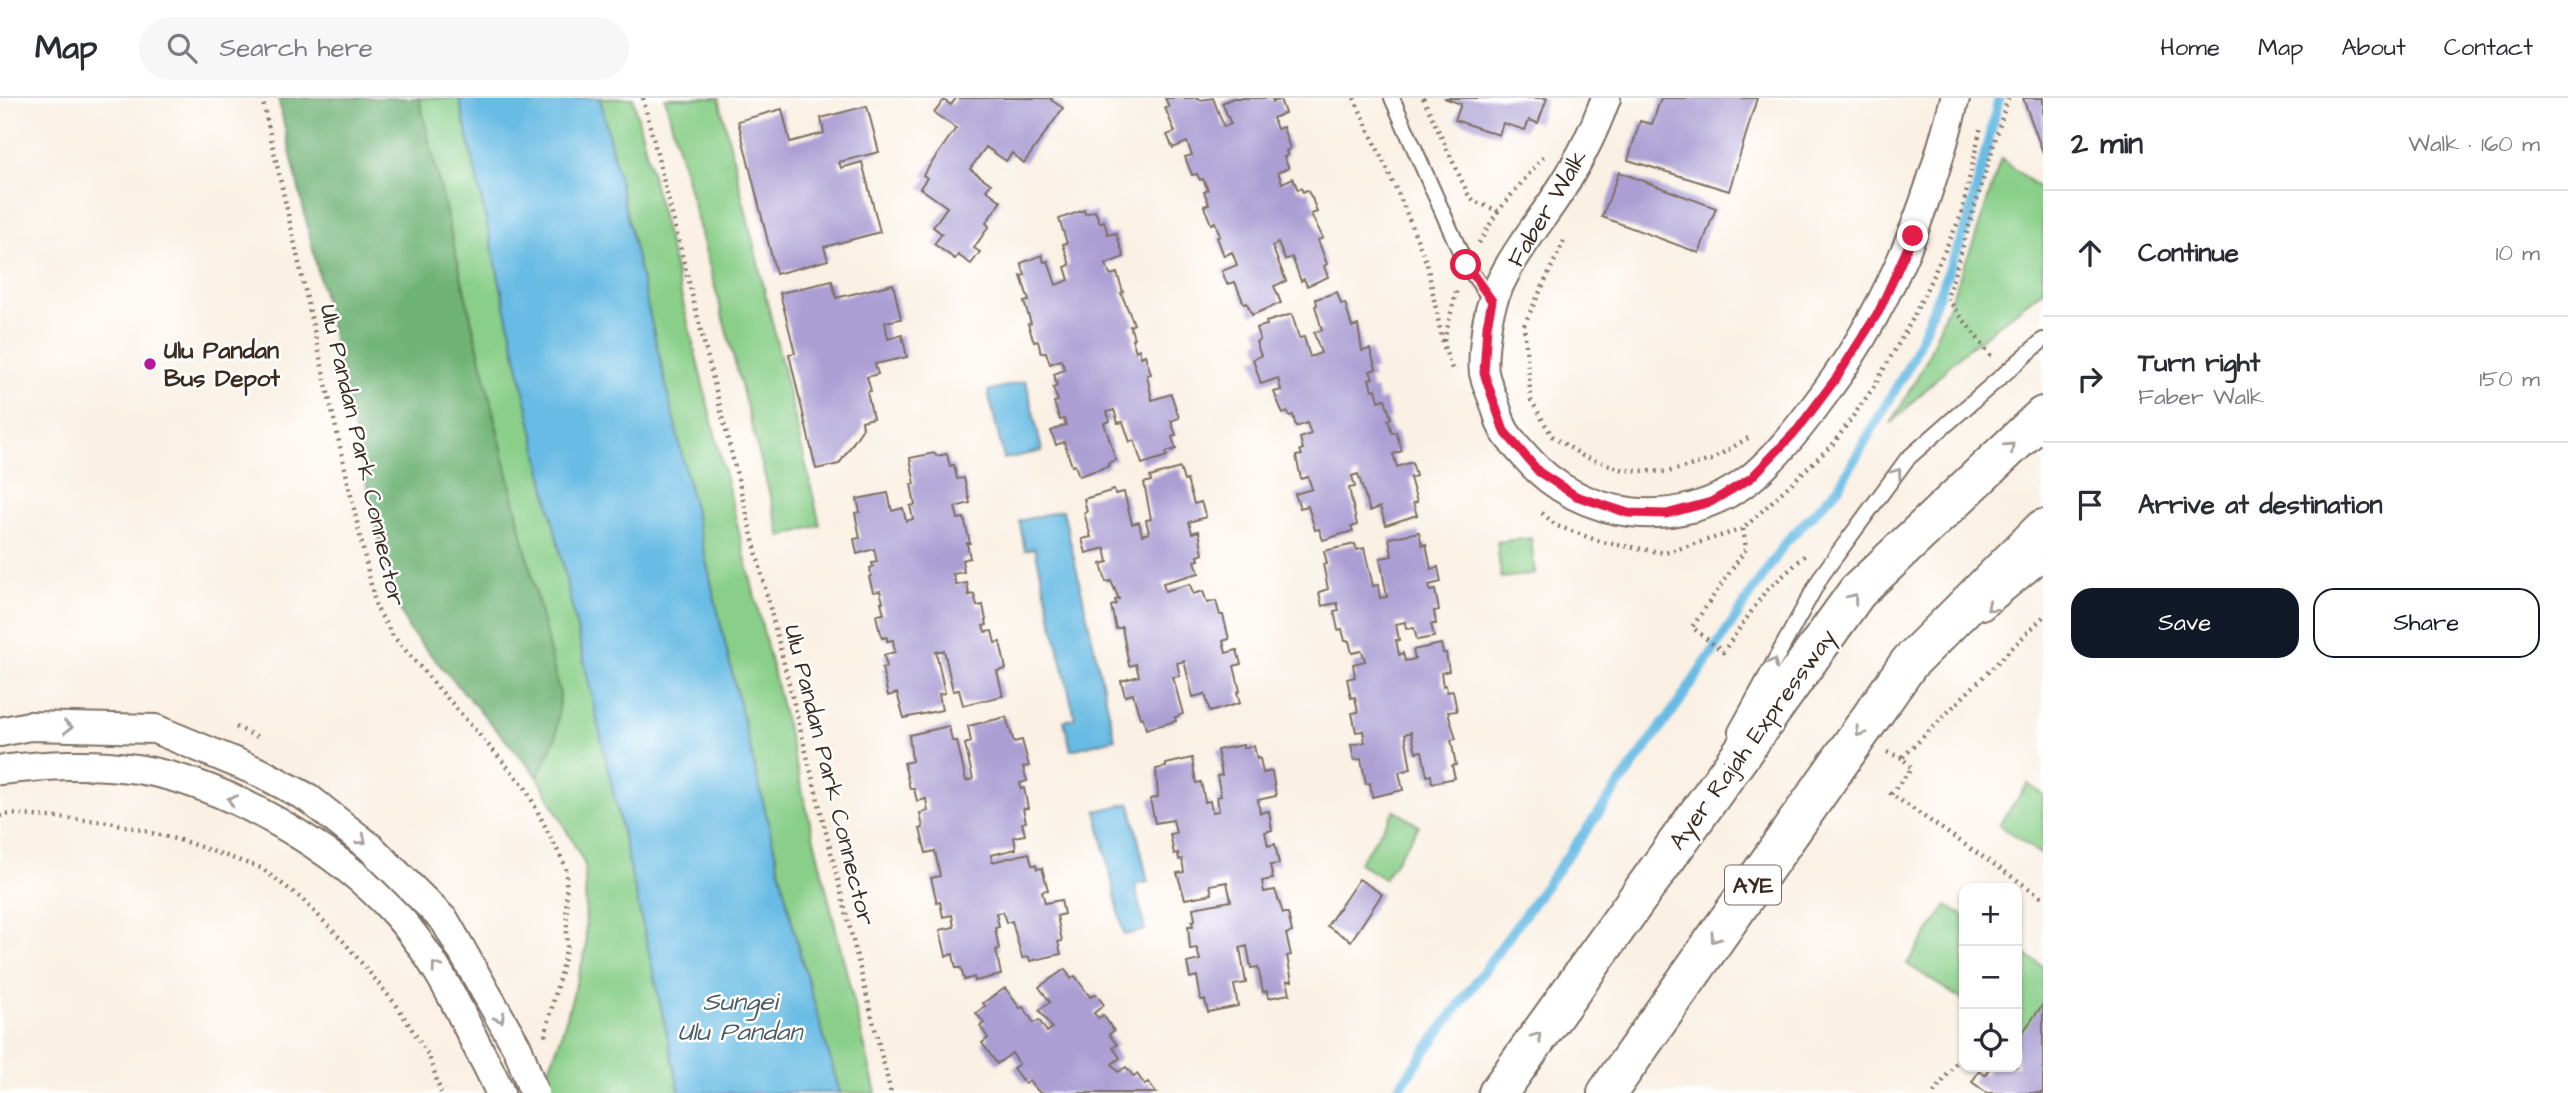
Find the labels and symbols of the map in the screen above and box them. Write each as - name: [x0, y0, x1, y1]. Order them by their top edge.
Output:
- street label: Faber Walk: [1499, 143, 1596, 274]
- route end: [1897, 220, 1928, 251]
- route start: [1450, 249, 1481, 280]
- street label: Ulu Pandan Park Connector: [311, 301, 413, 610]
- place label: Ulu Pandan Bus Depot: [164, 334, 280, 396]
- marker: Ulu Pandan Bus Depot: [142, 356, 158, 372]
- one-way arrow: [2002, 443, 2015, 455]
- one-way arrow: [1888, 468, 1901, 481]
- one-way arrow: [1845, 594, 1858, 606]
- one-way arrow: [1986, 599, 1999, 612]
- street label: Ulu Pandan Park Connector: [775, 621, 883, 929]
- street label: Ayer Rajah Expressway: [1661, 622, 1845, 858]
- one-way arrow: [1765, 658, 1779, 671]
- one-way arrow: [63, 719, 73, 735]
- one-way arrow: [1856, 724, 1868, 737]
- one-way arrow: [227, 794, 240, 808]
- one-way arrow: [354, 832, 366, 845]
- road number: AYE: [1725, 866, 1781, 904]
- one-way arrow: [1711, 930, 1723, 943]
- one-way arrow: [432, 962, 444, 975]
- water label: Sungei Ulu Pandan: [678, 984, 804, 1050]
- one-way arrow: [492, 1010, 505, 1023]
- one-way arrow: [1529, 1032, 1541, 1045]

